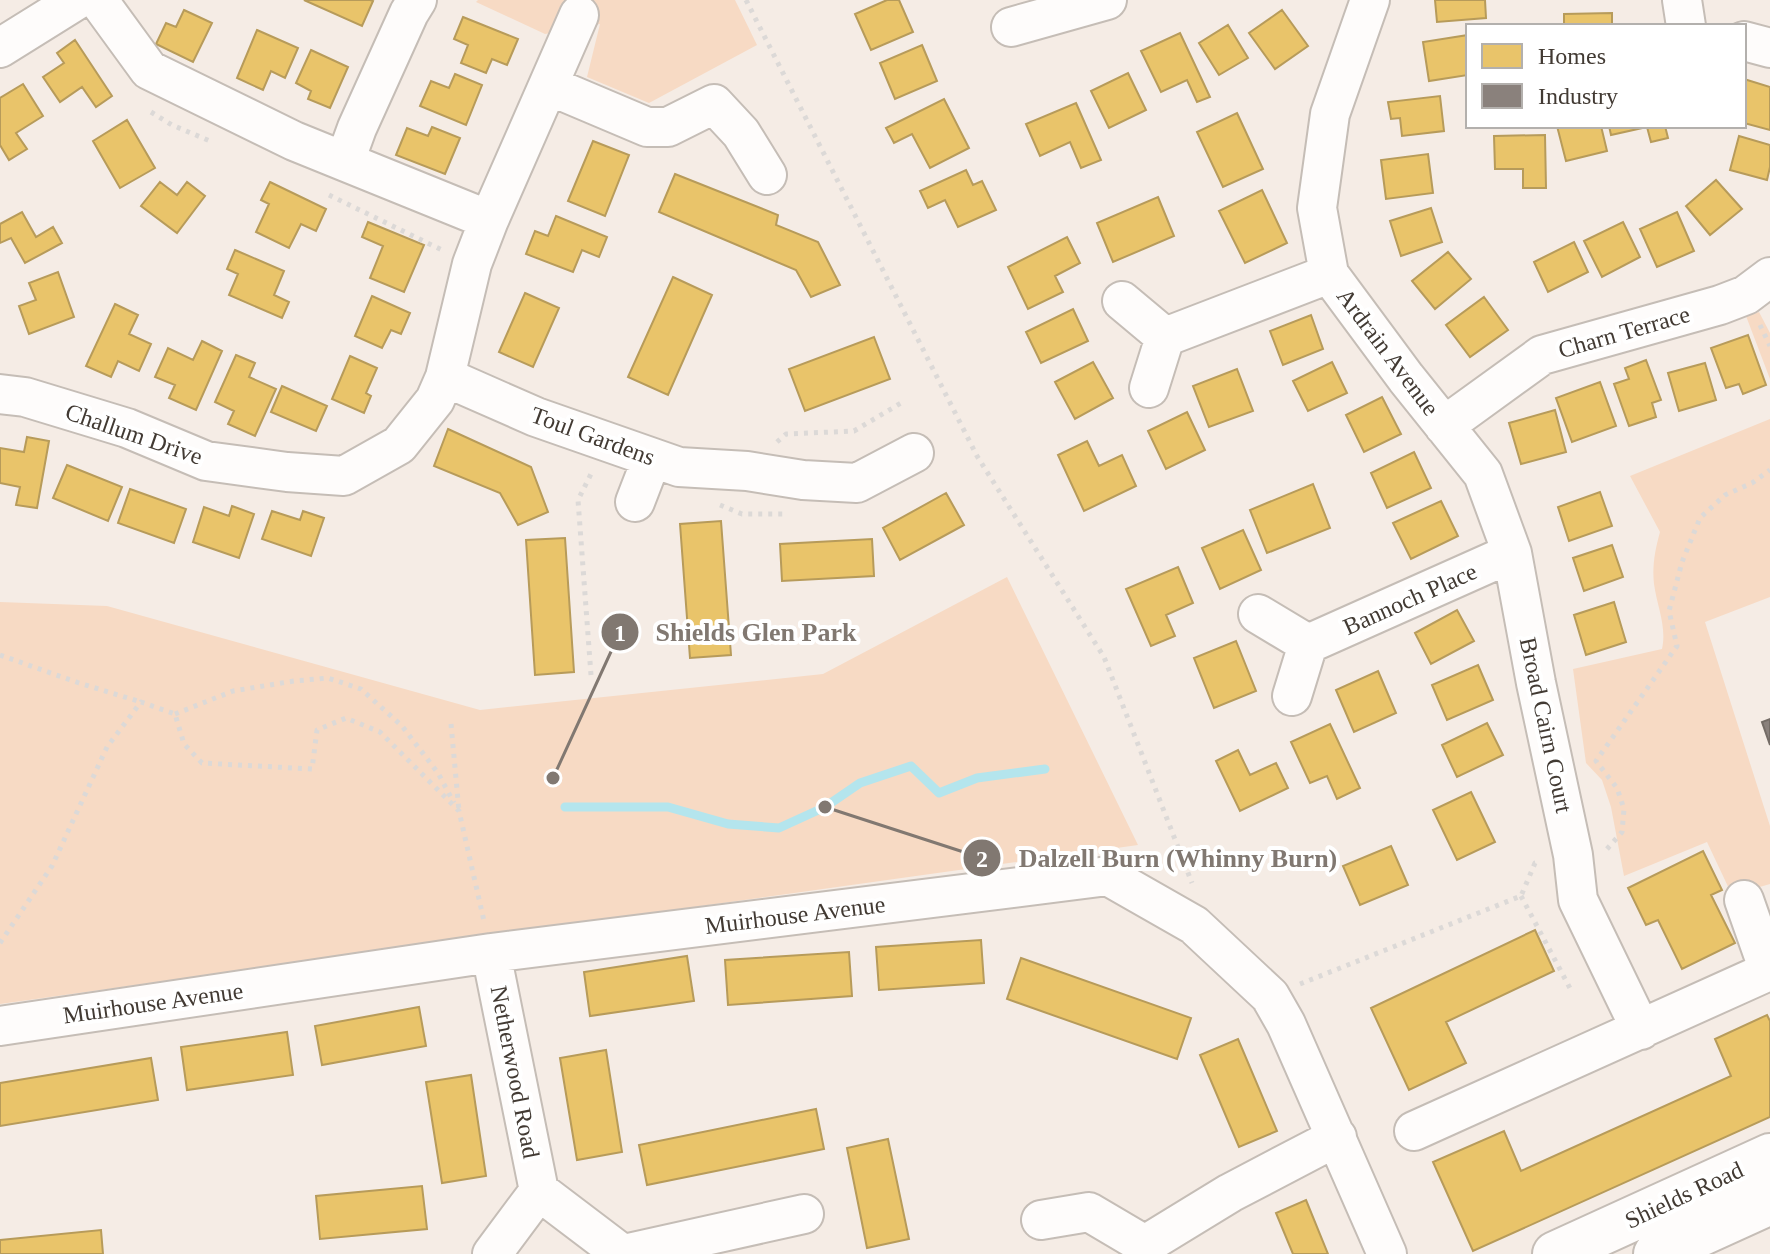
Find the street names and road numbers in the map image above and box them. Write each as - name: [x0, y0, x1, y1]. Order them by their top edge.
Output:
- street label: Ardrain Avenue: [1332, 283, 1444, 421]
- street label: Charn Terrace: [1555, 301, 1693, 363]
- street label: Challum Drive: [62, 398, 206, 470]
- street label: Toul Gardens: [528, 402, 658, 470]
- street label: Bannoch Place: [1339, 558, 1481, 640]
- street label: Broad Cairn Court: [1515, 635, 1577, 815]
- street label: Muirhouse Avenue: [703, 891, 887, 939]
- street label: Muirhouse Avenue: [61, 977, 245, 1029]
- street label: Netherwood Road: [486, 983, 544, 1161]
- street label: Shields Road: [1621, 1156, 1747, 1234]

